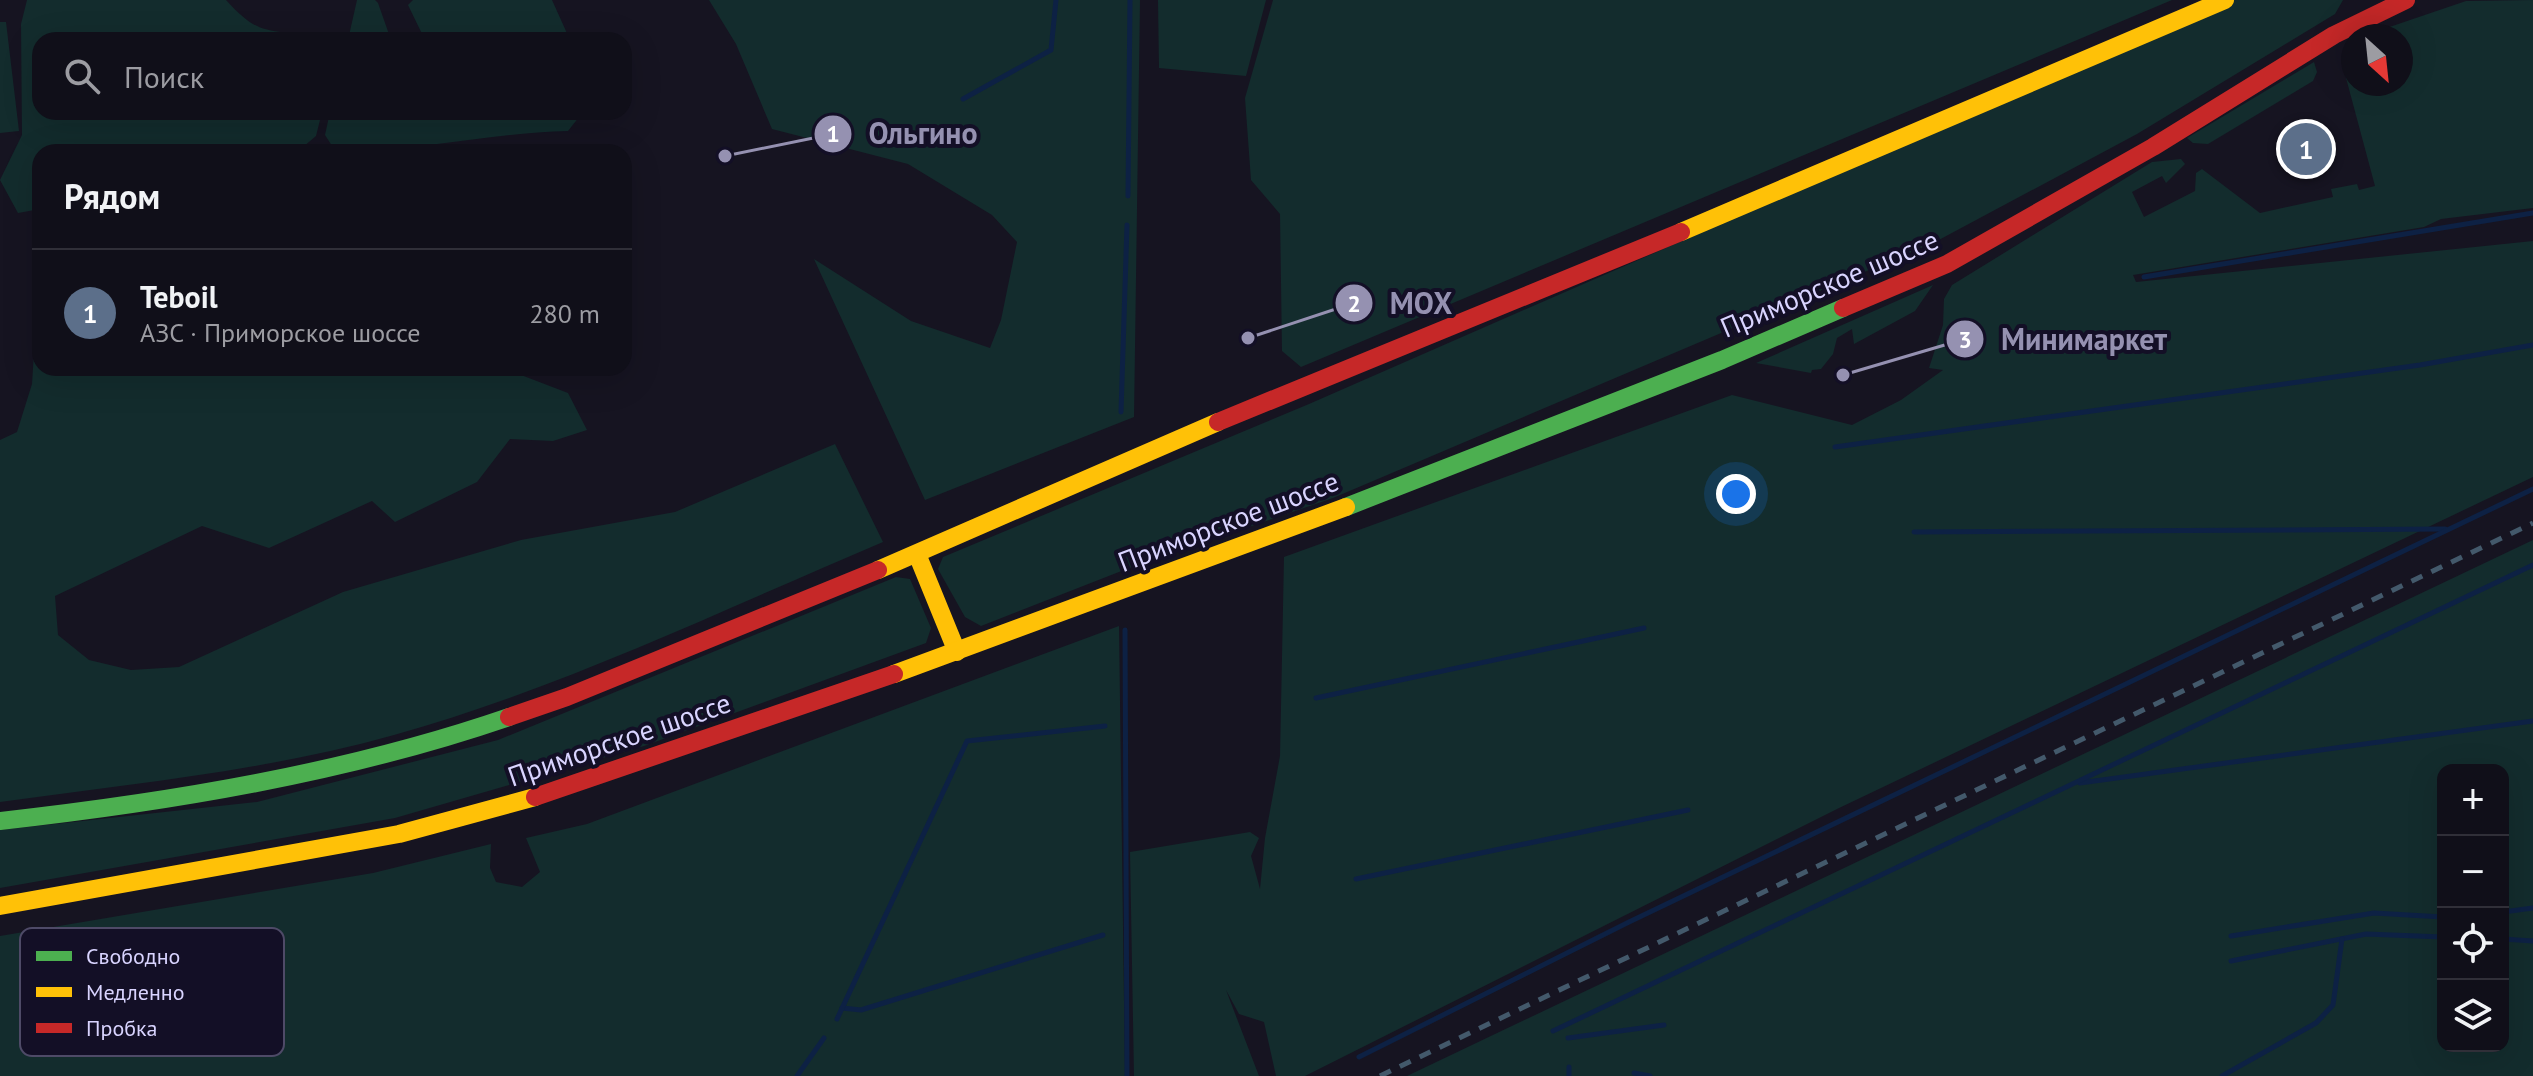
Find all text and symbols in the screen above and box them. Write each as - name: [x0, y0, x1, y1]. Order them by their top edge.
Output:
- north arrow: [2341, 24, 2413, 96]
- search box: [32, 32, 632, 120]
- icon: search: [60, 54, 104, 98]
- text: Поиск: [124, 57, 204, 96]
- callout: Ольгино: [813, 107, 994, 161]
- text: Ольгино: [868, 113, 978, 152]
- text: 1: [826, 118, 840, 149]
- pin: 1: [2280, 119, 2332, 179]
- text: Рядом: [64, 174, 160, 218]
- street label: Приморское шоссе: [1714, 220, 1944, 346]
- callout: МОХ: [1334, 276, 1468, 330]
- text: Teboil: [140, 277, 218, 316]
- text: МОХ: [1390, 283, 1452, 322]
- text: 2: [1347, 288, 1361, 319]
- text: 1: [83, 297, 97, 330]
- text: 280 m: [529, 297, 600, 330]
- callout: Минимаркет: [1945, 312, 2183, 366]
- text: АЗС · Приморское шоссе: [140, 316, 421, 349]
- text: Минимаркет: [2001, 319, 2167, 358]
- text: 3: [1958, 324, 1972, 355]
- street label: Приморское шоссе: [1112, 462, 1344, 580]
- your location: [1716, 474, 1756, 514]
- street label: Приморское шоссе: [503, 684, 735, 794]
- map controls: [2437, 764, 2509, 1052]
- button: +: [2437, 764, 2509, 836]
- button: −: [2437, 836, 2509, 908]
- button: locate: [2437, 908, 2509, 980]
- legend: [20, 928, 284, 1056]
- text: Свободно: [86, 942, 180, 970]
- text: Медленно: [86, 978, 184, 1006]
- button: layers: [2437, 980, 2509, 1052]
- text: Пробка: [86, 1014, 157, 1042]

